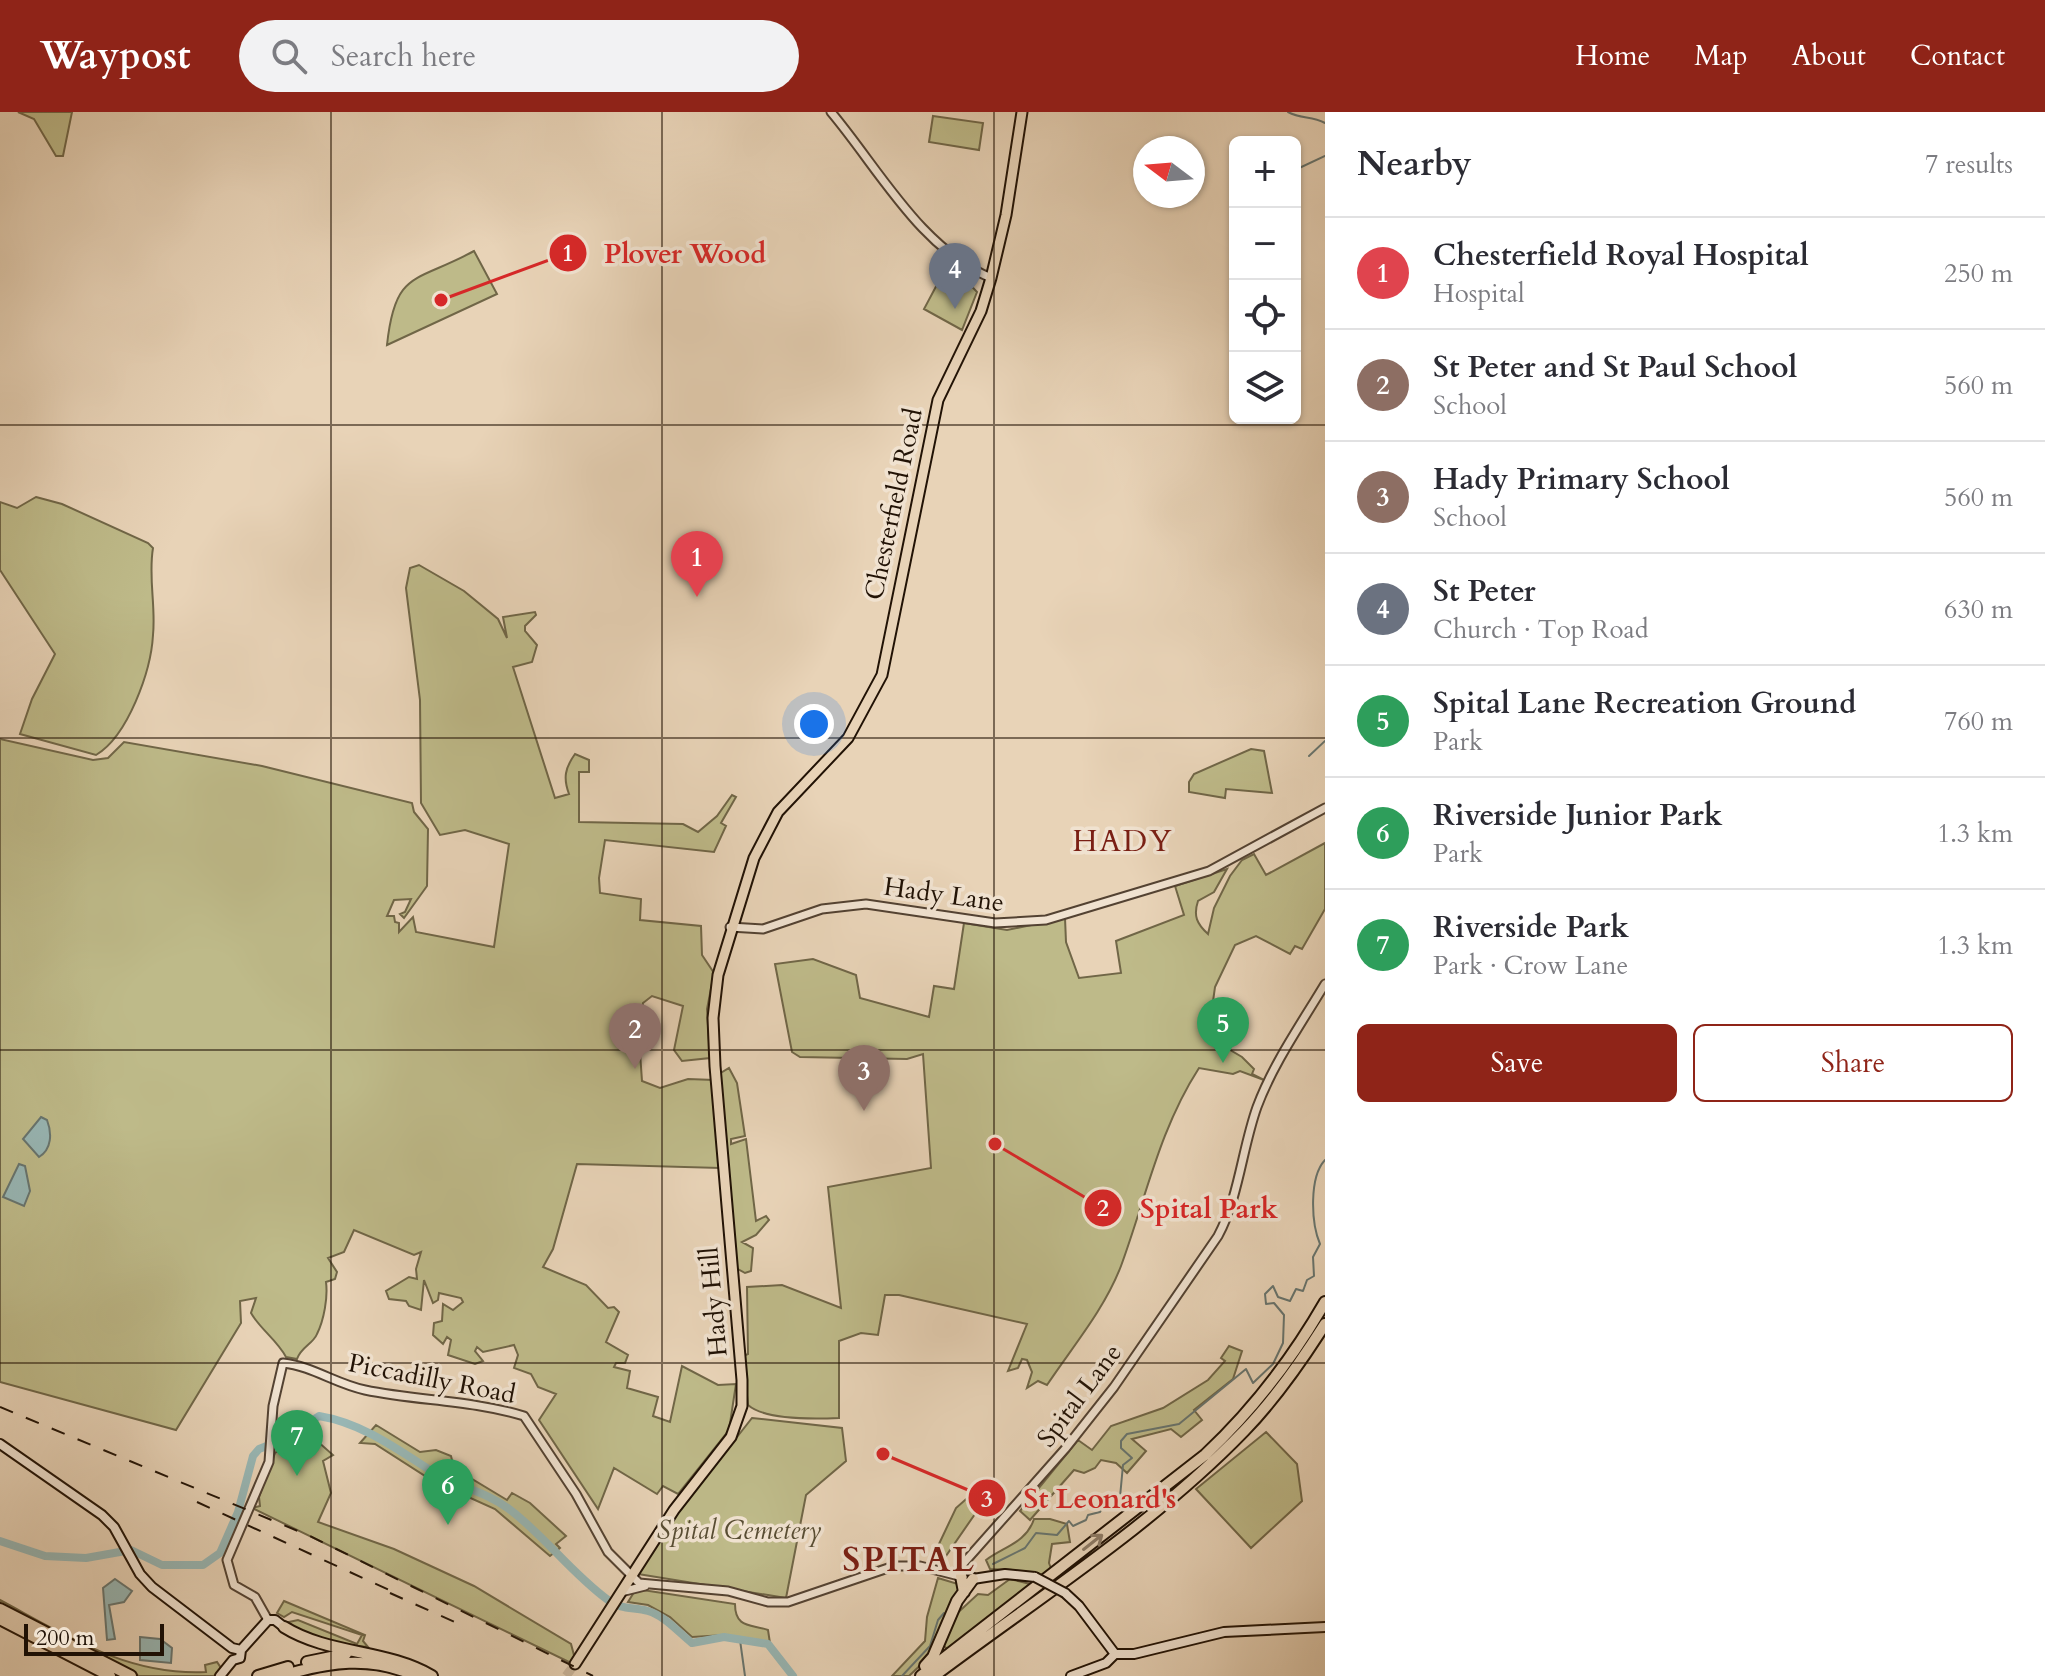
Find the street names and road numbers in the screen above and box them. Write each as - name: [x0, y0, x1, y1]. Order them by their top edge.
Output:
- street label: Chesterfield Road: [856, 405, 931, 603]
- street label: Hady Lane: [882, 869, 1006, 920]
- street label: Hady Hill: [691, 1245, 736, 1358]
- street label: Spital Lane: [1029, 1337, 1130, 1454]
- street label: Piccadilly Road: [345, 1345, 519, 1412]

